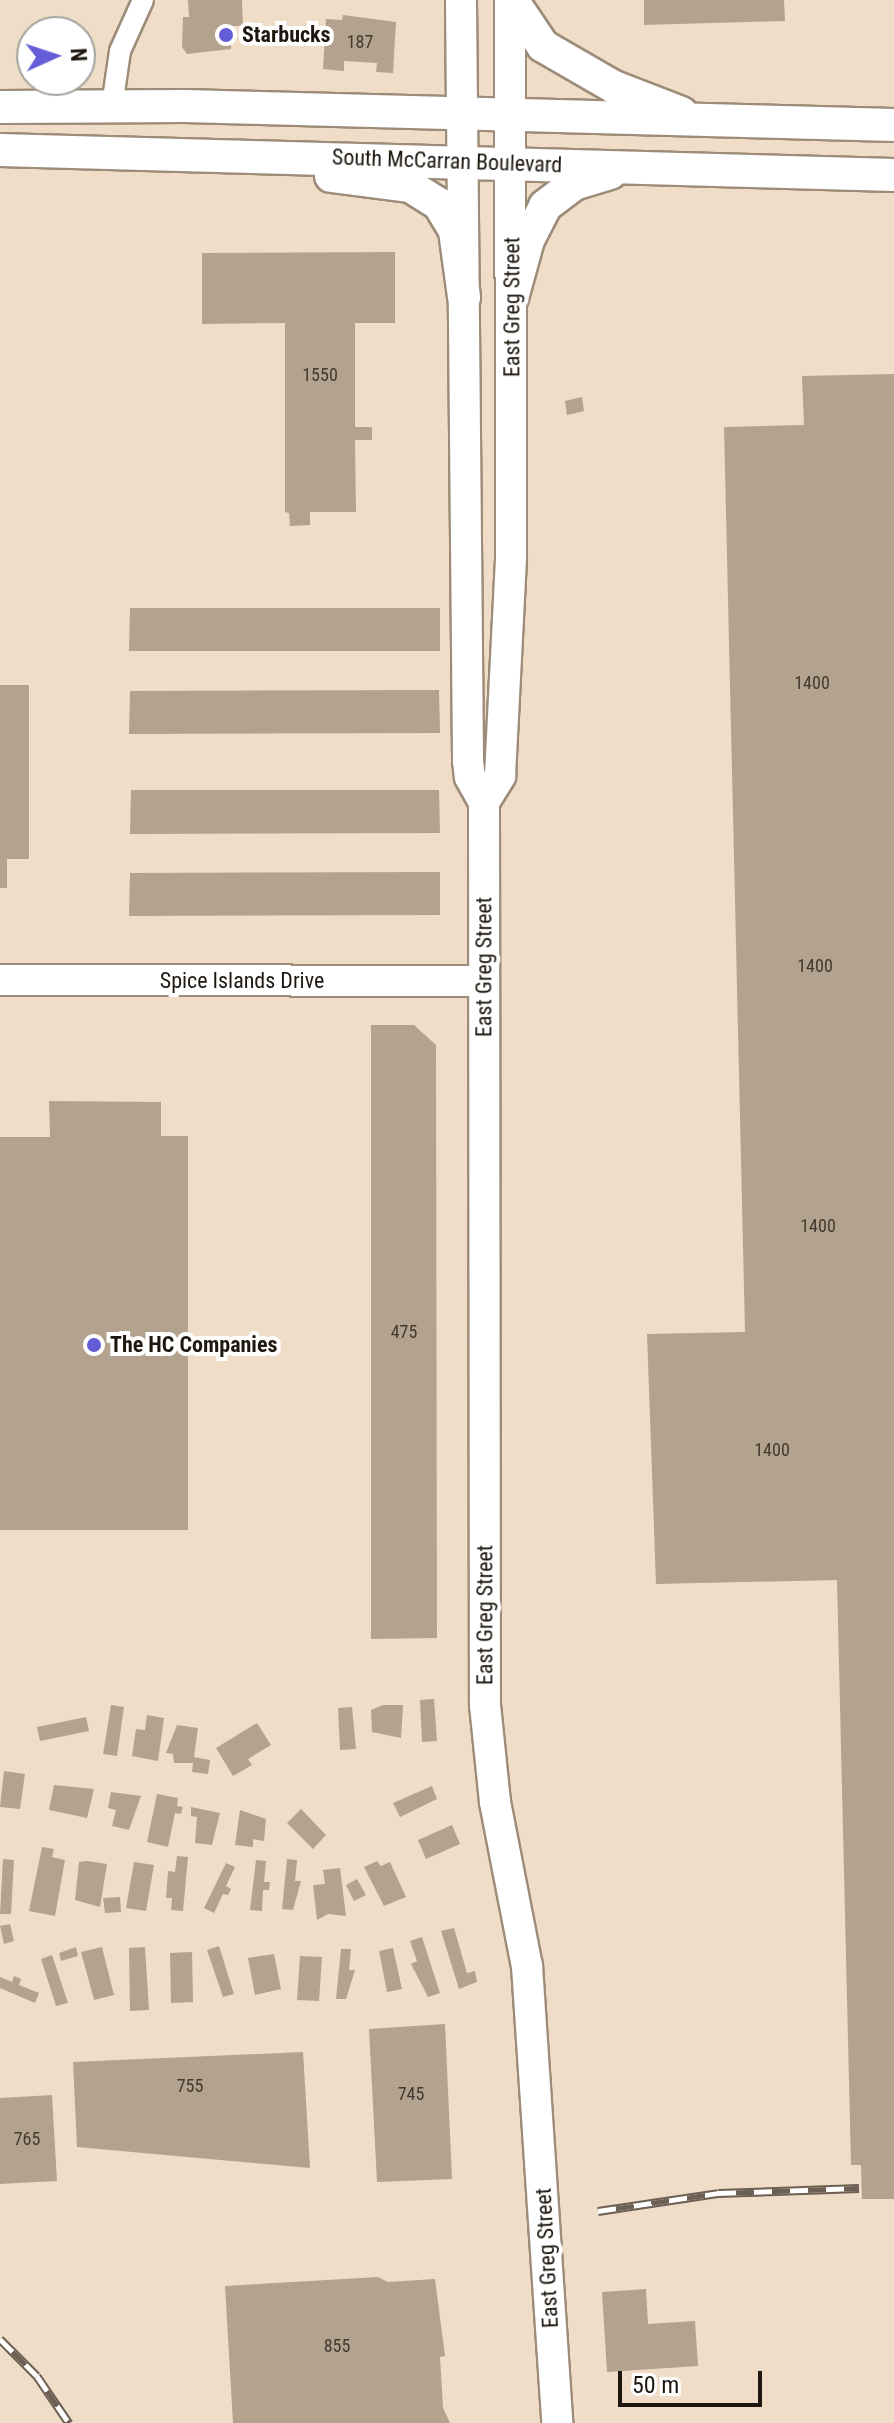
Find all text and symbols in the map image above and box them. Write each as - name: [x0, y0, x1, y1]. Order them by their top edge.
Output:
- north arrow: [16, 16, 96, 96]
- place label: Starbucks: [242, 22, 331, 48]
- marker: Starbucks: [217, 26, 235, 44]
- house number: 187: [347, 31, 373, 53]
- text: N: [66, 47, 91, 62]
- street label: South McCarran Boulevard: [331, 144, 563, 178]
- street label: East Greg Street: [499, 237, 525, 377]
- house number: 1550: [302, 364, 338, 386]
- house number: 1400: [794, 672, 830, 694]
- street label: East Greg Street: [471, 897, 497, 1037]
- house number: 1400: [797, 955, 833, 977]
- street label: Spice Islands Drive: [160, 968, 324, 994]
- house number: 1400: [800, 1215, 836, 1237]
- house number: 475: [391, 1321, 417, 1343]
- place label: The HC Companies: [110, 1332, 277, 1358]
- marker: The HC Companies: [85, 1336, 103, 1354]
- house number: 1400: [754, 1439, 790, 1461]
- street label: East Greg Street: [472, 1545, 498, 1685]
- house number: 755: [177, 2075, 203, 2097]
- house number: 745: [398, 2083, 424, 2105]
- house number: 765: [14, 2128, 40, 2150]
- street label: East Greg Street: [530, 2187, 564, 2329]
- house number: 855: [324, 2335, 350, 2357]
- scale bar: [622, 2355, 766, 2405]
- text: 50 m: [632, 2371, 679, 2399]

